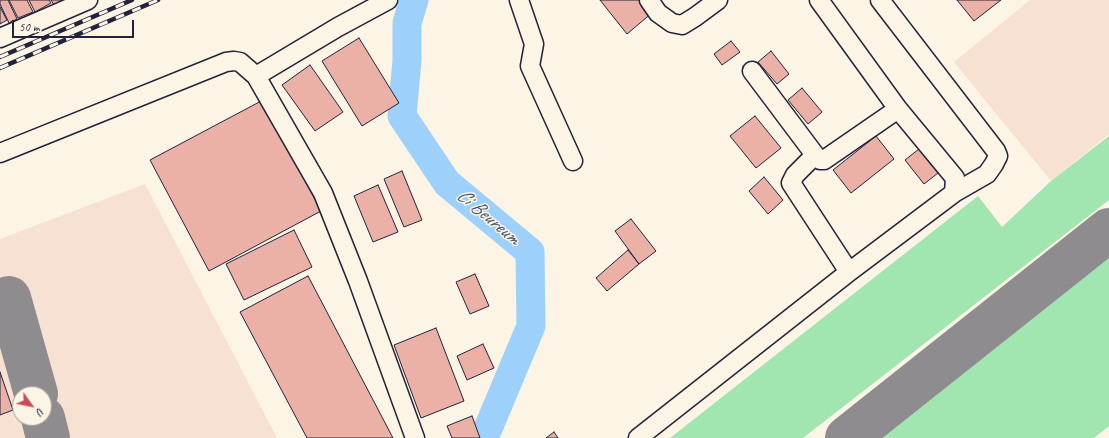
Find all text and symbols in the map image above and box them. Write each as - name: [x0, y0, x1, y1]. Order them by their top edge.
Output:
- scale bar: [14, 12, 136, 38]
- text: 50 m: [19, 19, 39, 35]
- water label: Ci Beureum: [451, 183, 525, 251]
- north arrow: [12, 386, 52, 426]
- text: U: [34, 406, 49, 418]

